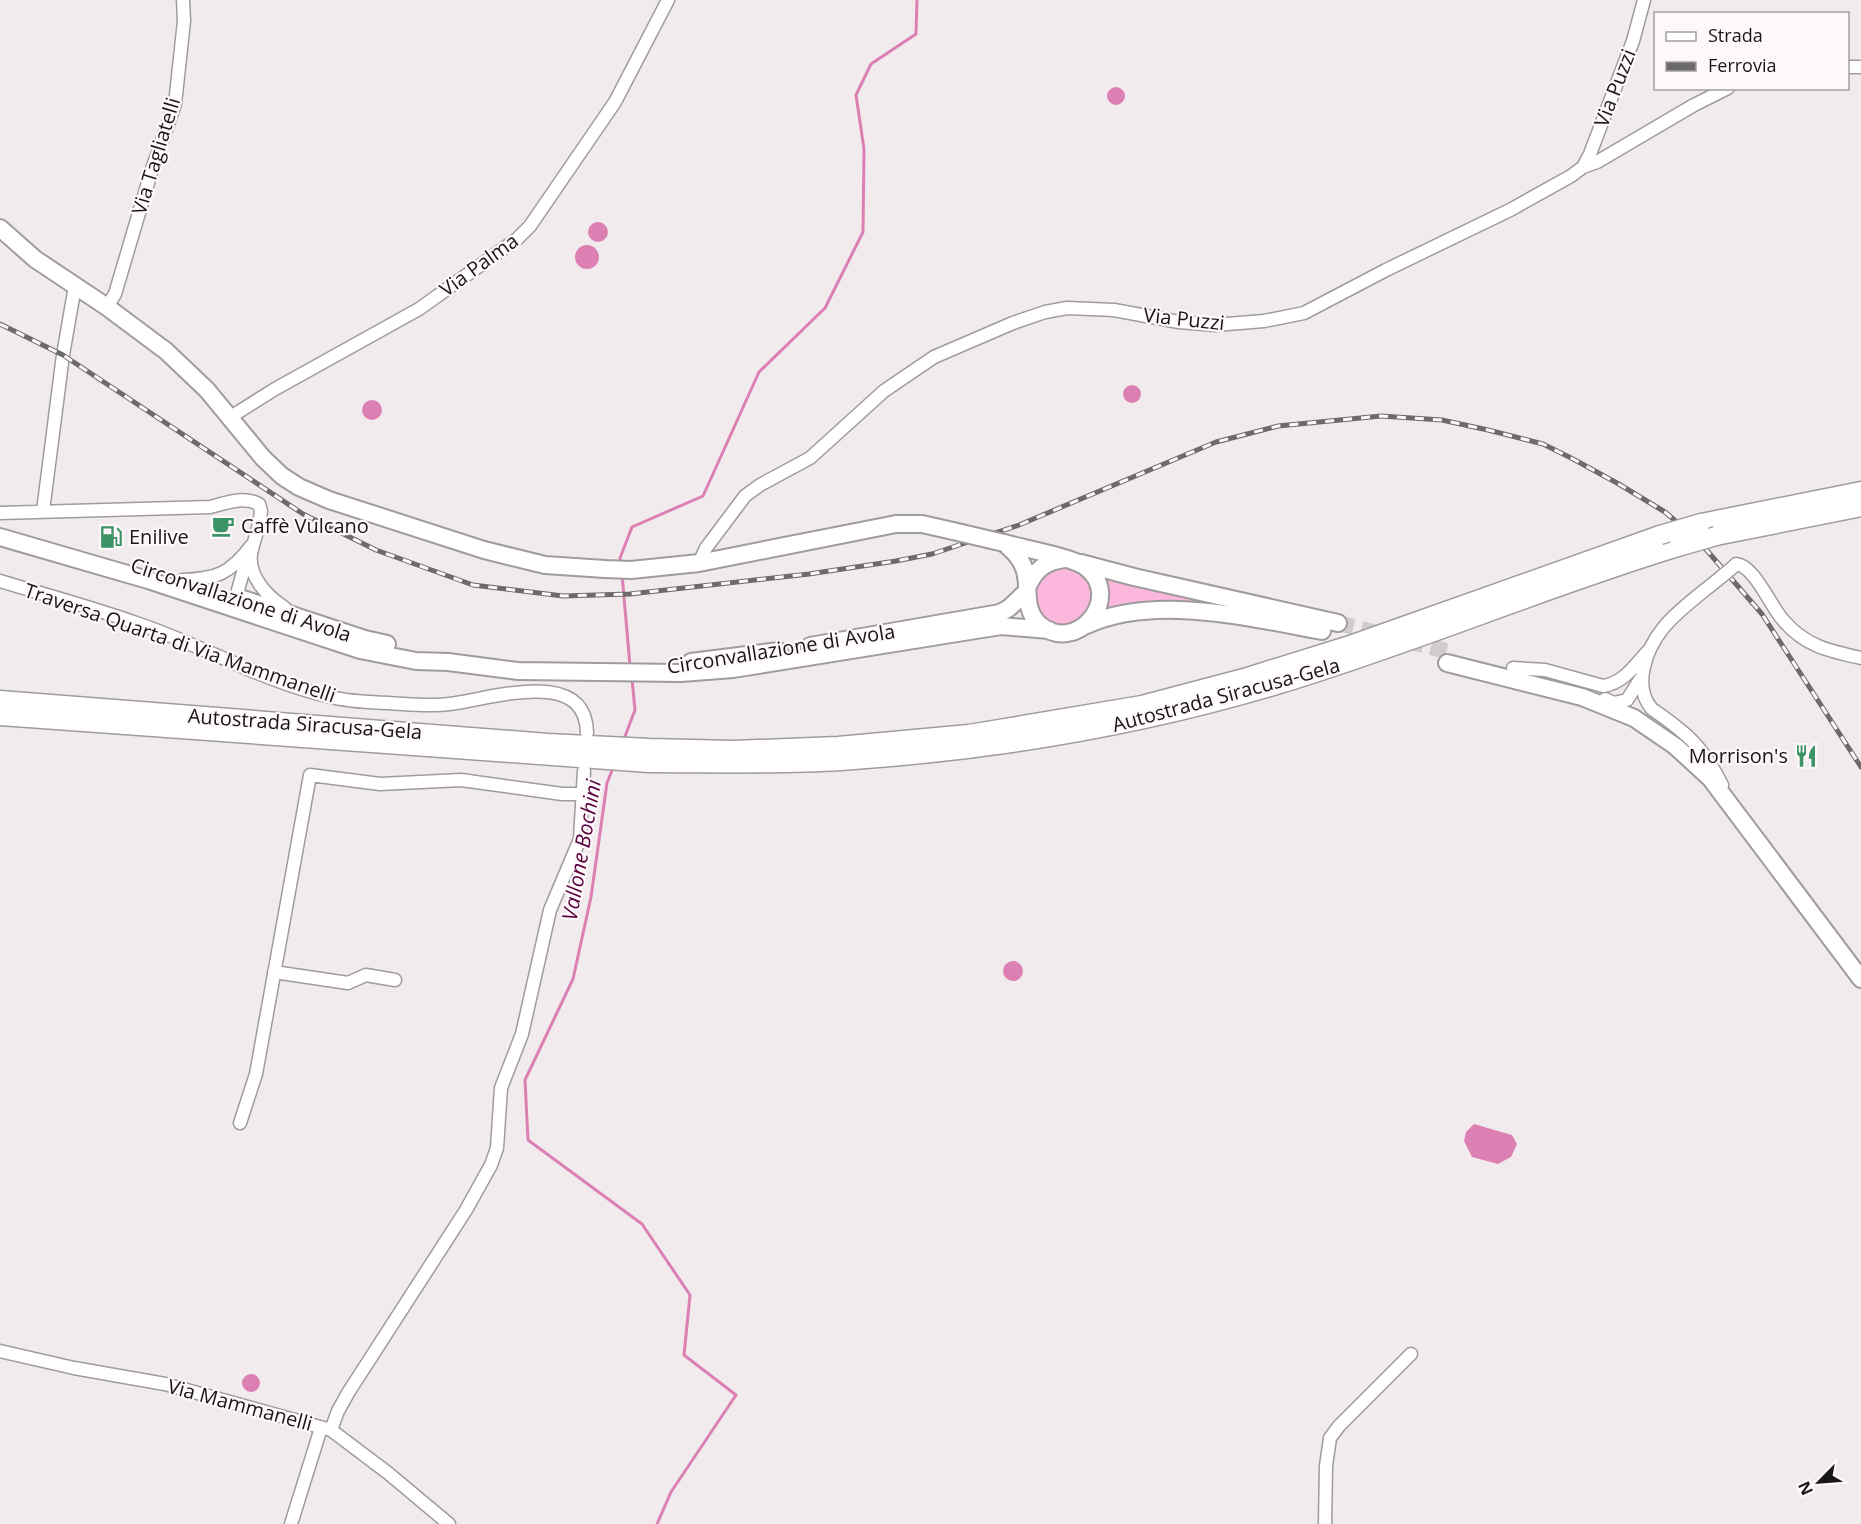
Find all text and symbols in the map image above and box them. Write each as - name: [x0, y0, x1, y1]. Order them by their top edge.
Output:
- legend: [1654, 12, 1849, 90]
- text: Strada: [1708, 23, 1763, 47]
- street label: Via Puzzi: [1587, 45, 1642, 131]
- text: Ferrovia: [1708, 53, 1776, 77]
- street label: Via Tagliatelli: [125, 94, 186, 218]
- street label: Via Palma: [434, 227, 523, 302]
- street label: Via Puzzi: [1142, 301, 1226, 336]
- place label: Caffè Vulcano: [241, 512, 369, 539]
- cafe icon: Caffè Vulcano: [210, 513, 236, 539]
- place label: Enilive: [129, 523, 189, 550]
- fuel station icon: Enilive: [98, 524, 124, 550]
- street label: Circonvallazione di Avola: [127, 551, 355, 648]
- street label: Traversa Quarta di Via Mammanelli: [21, 576, 339, 709]
- street label: Circonvallazione di Avola: [665, 617, 897, 680]
- street label: Autostrada Siracusa-Gela: [1109, 651, 1343, 738]
- street label: Autostrada Siracusa-Gela: [187, 702, 423, 745]
- place label: Morrison's: [1689, 742, 1788, 769]
- restaurant icon: Morrison's: [1793, 743, 1819, 769]
- water label: Vallone Bochini: [555, 776, 607, 922]
- street label: Via Mammanelli: [165, 1372, 316, 1437]
- north arrow: [1789, 1452, 1849, 1512]
- text: N: [1793, 1478, 1818, 1499]

